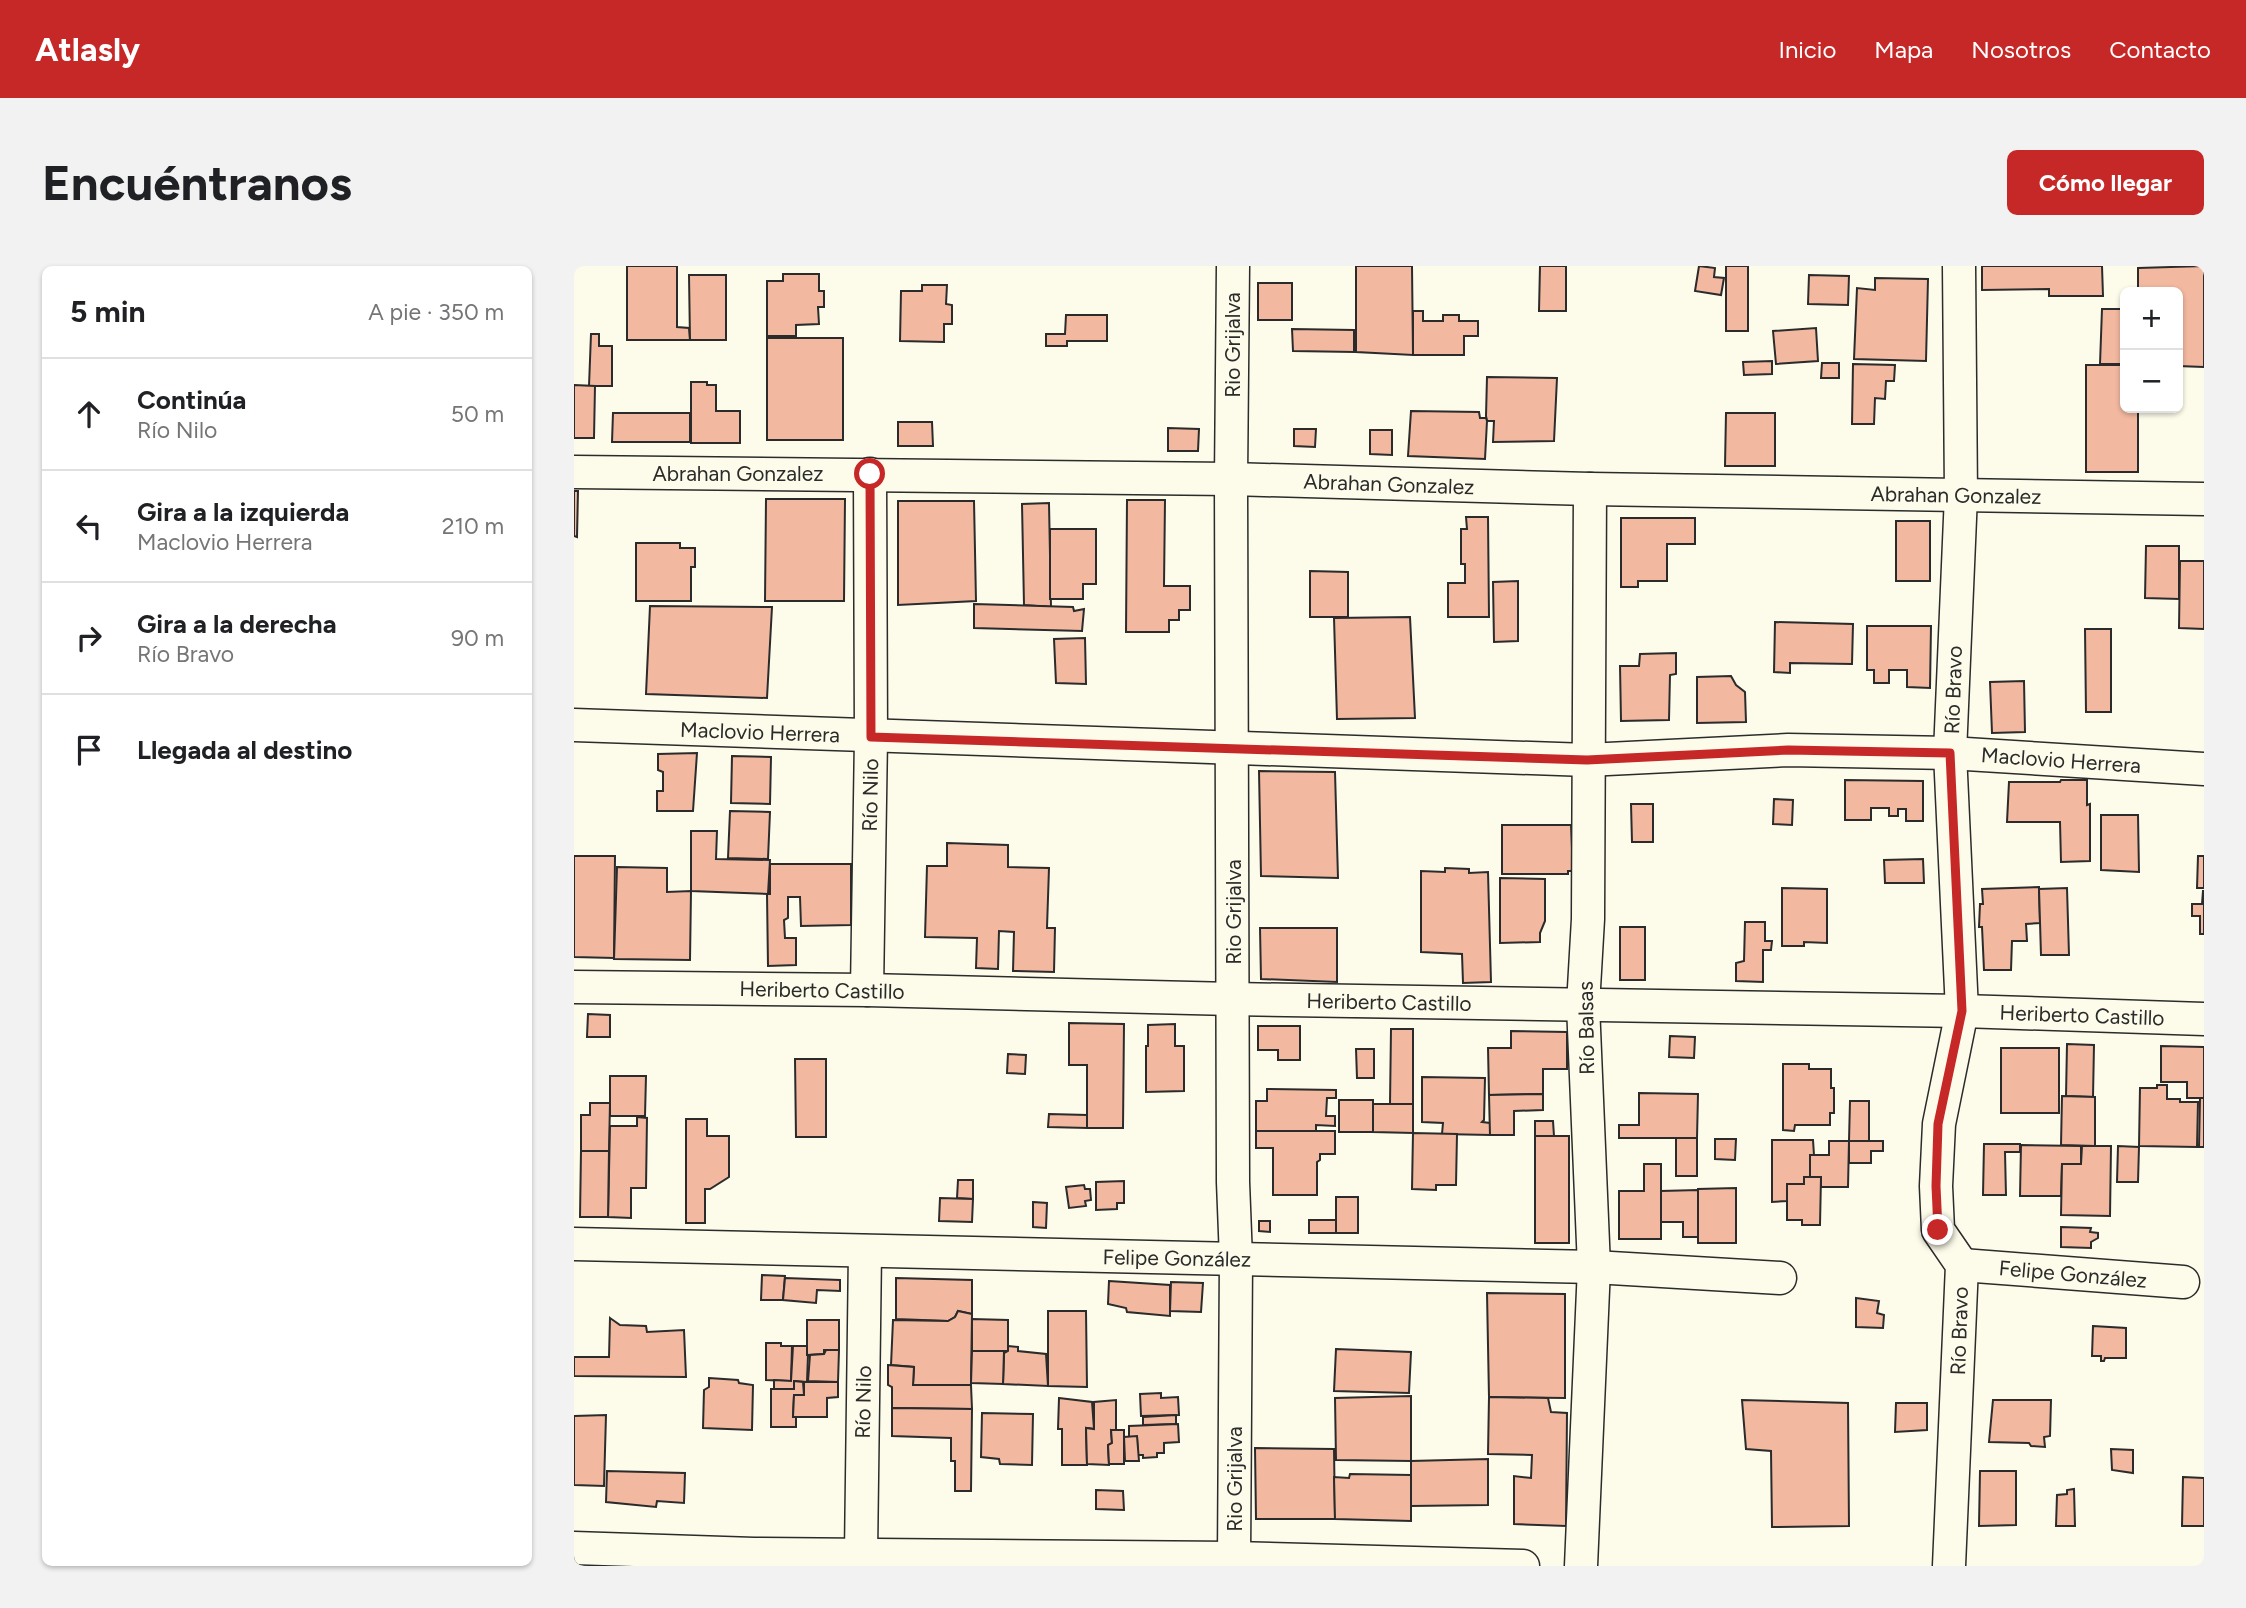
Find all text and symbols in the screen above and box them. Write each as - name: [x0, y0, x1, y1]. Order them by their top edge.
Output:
- text: Atlasly: [35, 30, 140, 69]
- text: Inicio: [1778, 35, 1836, 64]
- text: Mapa: [1874, 35, 1933, 64]
- text: Nosotros: [1971, 35, 2071, 64]
- text: Contacto: [2109, 35, 2211, 64]
- button: Cómo llegar: [2007, 150, 2204, 215]
- text: Encuéntranos: [42, 153, 352, 212]
- map controls: [2120, 287, 2183, 413]
- button: +: [2120, 287, 2183, 350]
- street label: Rio Grijalva: [1220, 292, 1245, 398]
- text: 5 min: [70, 293, 146, 330]
- text: A pie · 350 m: [368, 298, 504, 326]
- button: −: [2120, 350, 2183, 413]
- text: Continúa: [137, 384, 246, 416]
- icon: ahead: [70, 395, 108, 433]
- text: 50 m: [451, 400, 504, 428]
- text: Río Nilo: [137, 416, 217, 444]
- route start: [854, 458, 885, 489]
- street label: Abrahan Gonzalez: [653, 461, 823, 486]
- street label: Abrahan Gonzalez: [1303, 469, 1475, 499]
- street label: Abrahan Gonzalez: [1870, 481, 2042, 509]
- text: Gira a la izquierda: [137, 496, 349, 528]
- icon: left: [70, 507, 108, 545]
- text: 210 m: [442, 512, 504, 540]
- text: Maclovio Herrera: [137, 528, 312, 556]
- text: Gira a la derecha: [137, 608, 337, 640]
- icon: right: [70, 619, 108, 657]
- text: 90 m: [451, 624, 504, 652]
- text: Río Bravo: [137, 640, 234, 668]
- street label: Río Bravo: [1939, 645, 1967, 735]
- street label: Maclovio Herrera: [679, 717, 841, 747]
- icon: arrive: [70, 731, 108, 769]
- text: Llegada al destino: [137, 734, 352, 766]
- street label: Maclovio Herrera: [1980, 742, 2142, 778]
- street label: Río Nilo: [857, 758, 883, 832]
- street label: Rio Grijalva: [1221, 859, 1246, 965]
- street label: Heriberto Castillo: [739, 976, 905, 1004]
- street label: Río Balsas: [1573, 981, 1599, 1075]
- street label: Heriberto Castillo: [1306, 988, 1472, 1016]
- street label: Heriberto Castillo: [1999, 1000, 2165, 1030]
- route end: [1922, 1214, 1953, 1245]
- street label: Felipe González: [1103, 1244, 1251, 1272]
- street label: Felipe González: [1998, 1255, 2148, 1293]
- street label: Río Bravo: [1945, 1286, 1973, 1376]
- street label: Río Nilo: [850, 1365, 876, 1439]
- street label: Rio Grijalva: [1222, 1426, 1247, 1532]

